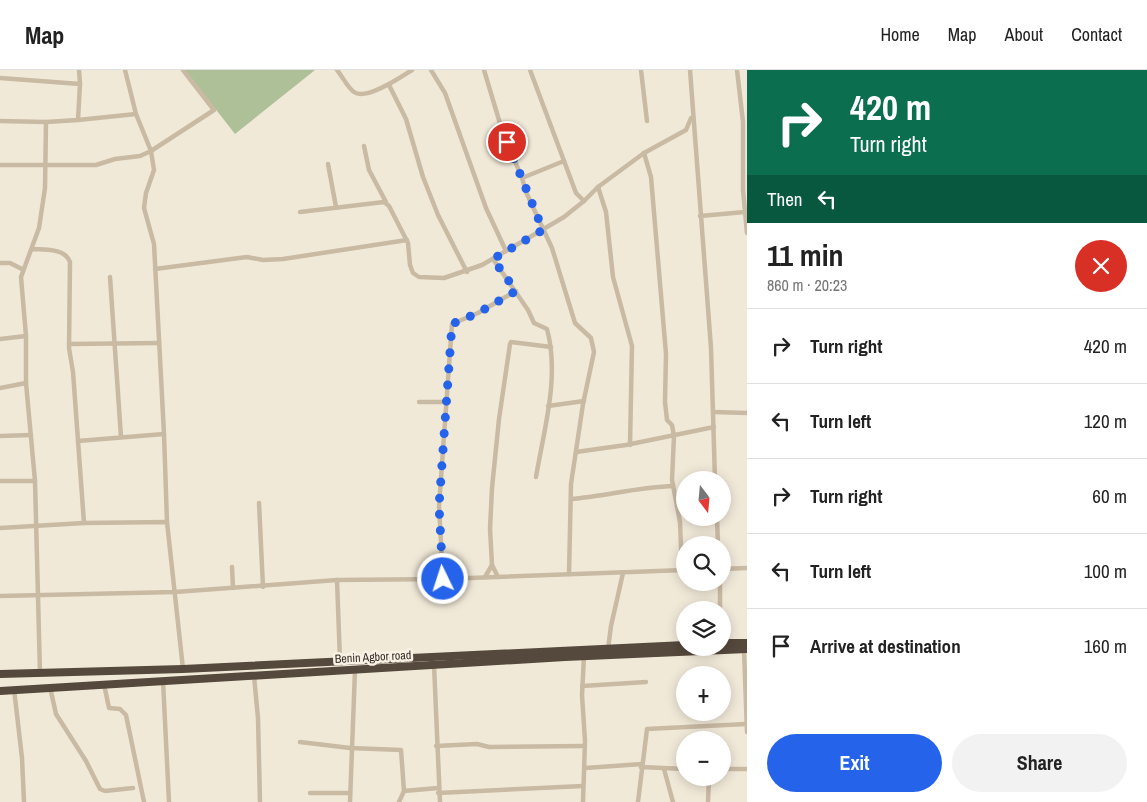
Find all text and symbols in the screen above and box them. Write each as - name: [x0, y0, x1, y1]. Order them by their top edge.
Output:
- text: Map: [25, 19, 64, 51]
- text: Home: [880, 22, 920, 47]
- text: Map: [948, 22, 977, 47]
- text: About: [1005, 22, 1043, 47]
- text: Contact: [1071, 22, 1122, 47]
- text: 420 m: [850, 84, 931, 131]
- icon: right: [767, 90, 832, 155]
- pin: [486, 121, 528, 163]
- icon: arrive: [493, 128, 521, 156]
- text: Turn right: [850, 129, 927, 159]
- icon: left: [813, 185, 841, 213]
- text: Then: [767, 186, 803, 212]
- text: 11 min: [767, 235, 844, 275]
- button: close: [1075, 240, 1127, 292]
- text: 860 m · 20:23: [767, 274, 847, 296]
- icon: right: [767, 332, 795, 360]
- text: Turn right: [810, 333, 882, 359]
- text: 420 m: [1084, 333, 1127, 359]
- icon: left: [767, 407, 795, 435]
- text: Turn left: [810, 408, 871, 434]
- text: 120 m: [1084, 408, 1127, 434]
- north arrow: [676, 471, 731, 526]
- map controls: [676, 471, 731, 786]
- icon: right: [767, 482, 795, 510]
- text: Turn right: [810, 483, 882, 509]
- text: 60 m: [1092, 483, 1127, 509]
- button: search: [676, 536, 731, 591]
- position arrow: [416, 552, 468, 604]
- icon: left: [767, 557, 795, 585]
- text: Turn left: [810, 558, 871, 584]
- text: 100 m: [1084, 558, 1127, 584]
- button: layers: [676, 601, 731, 656]
- icon: arrive: [767, 632, 795, 660]
- text: Arrive at destination: [810, 633, 961, 659]
- text: 160 m: [1084, 633, 1127, 659]
- street label: Benin Agbor road: [334, 647, 412, 667]
- button: +: [676, 666, 731, 721]
- button: −: [676, 731, 731, 786]
- button: Exit: [767, 734, 942, 792]
- button: Share: [952, 734, 1127, 792]

